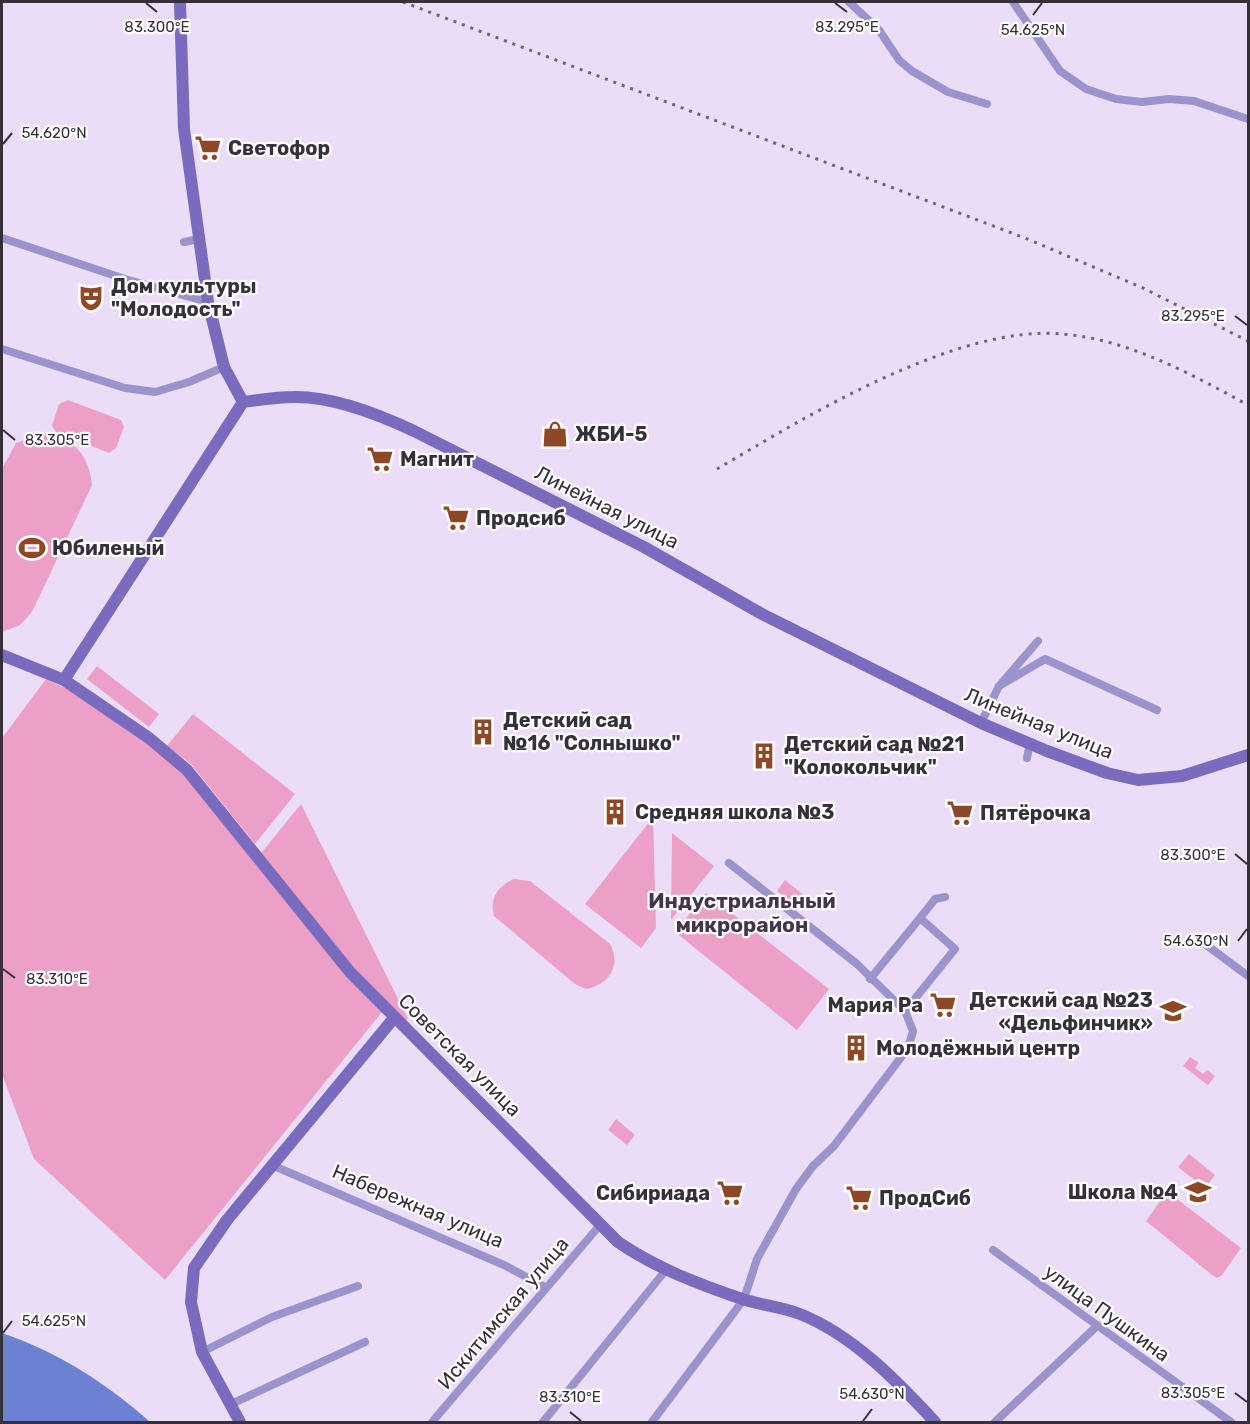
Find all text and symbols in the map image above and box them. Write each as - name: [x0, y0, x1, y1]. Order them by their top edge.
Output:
- text: 83.300°E: [124, 18, 190, 36]
- text: 83.295°E: [815, 18, 879, 36]
- text: 54.625°N: [1001, 21, 1065, 39]
- text: 54.620°N: [21, 124, 87, 142]
- supermarket icon: Светофор: [193, 133, 223, 163]
- place label: Светофор: [228, 136, 330, 160]
- place label: Дом культуры "Молодость": [111, 274, 256, 321]
- theatre icon: Дом культуры "Молодость": [76, 283, 106, 313]
- text: 83.295°E: [1161, 307, 1225, 325]
- shop icon: ЖБИ-5: [540, 419, 570, 449]
- place label: ЖБИ-5: [575, 422, 647, 446]
- text: 83.305°E: [25, 431, 89, 449]
- supermarket icon: Магнит: [365, 444, 395, 474]
- place label: Магнит: [400, 447, 474, 471]
- street label: Линейная улица: [531, 460, 683, 554]
- supermarket icon: Продсиб: [441, 503, 471, 533]
- place label: Продсиб: [476, 506, 566, 530]
- sports icon: Юбиленый: [17, 533, 47, 563]
- place label: Юбиленый: [52, 536, 164, 560]
- street label: Линейная улица: [961, 682, 1117, 764]
- place label: Детский сад №16 "Солнышко": [503, 708, 681, 755]
- building icon: Детский сад №16 "Солнышко": [468, 717, 498, 747]
- place label: Детский сад №21 "Колокольчик": [784, 732, 965, 779]
- building icon: Детский сад №21 "Колокольчик": [749, 741, 779, 771]
- building icon: Средняя школа №3: [600, 797, 630, 827]
- supermarket icon: Пятёрочка: [945, 798, 975, 828]
- place label: Средняя школа №3: [635, 800, 834, 824]
- place label: Пятёрочка: [980, 801, 1091, 825]
- text: 83.300°E: [1160, 846, 1226, 864]
- district label: Индустриальный микрорайон: [648, 888, 836, 937]
- text: 54.630°N: [1163, 932, 1229, 950]
- text: 83.310°E: [26, 970, 88, 988]
- place label: Детский сад №23 «Дельфинчик»: [969, 988, 1153, 1035]
- street label: Советская улица: [394, 989, 526, 1121]
- supermarket icon: Мария Ра: [928, 990, 958, 1020]
- place label: Мария Ра: [828, 993, 923, 1017]
- school or university icon: Детский сад №23 «Дельфинчик»: [1158, 996, 1188, 1026]
- building icon: Молодёжный центр: [841, 1033, 871, 1063]
- place label: Молодёжный центр: [876, 1036, 1080, 1060]
- street label: Набережная улица: [329, 1159, 507, 1253]
- school or university icon: Школа №4: [1183, 1177, 1213, 1207]
- supermarket icon: Сибириада: [715, 1178, 745, 1208]
- place label: Школа №4: [1068, 1180, 1178, 1204]
- place label: Сибириада: [596, 1181, 710, 1205]
- supermarket icon: ПродСиб: [844, 1183, 874, 1213]
- place label: ПродСиб: [879, 1186, 971, 1210]
- street label: Искитимская улица: [432, 1232, 574, 1394]
- street label: улица Пушкина: [1039, 1259, 1175, 1367]
- text: 54.625°N: [22, 1312, 86, 1330]
- text: 83.305°E: [1161, 1384, 1225, 1402]
- text: 54.630°N: [839, 1385, 905, 1403]
- text: 83.310°E: [539, 1388, 601, 1406]

